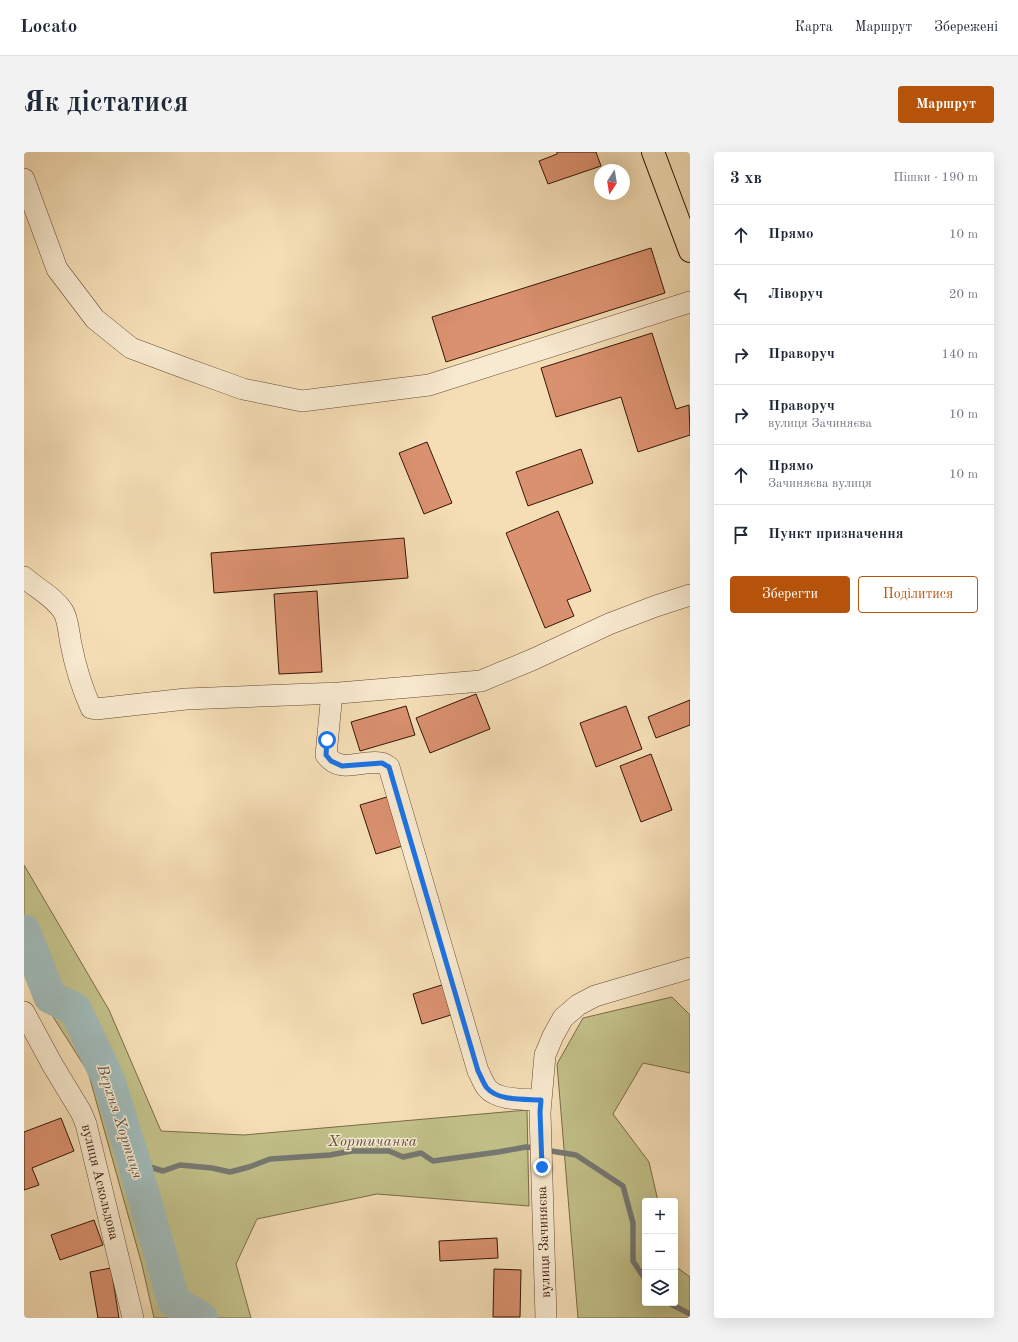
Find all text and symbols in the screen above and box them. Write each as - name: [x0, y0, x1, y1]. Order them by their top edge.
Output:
- text: Locato: [20, 18, 77, 37]
- text: Карта: [795, 20, 833, 34]
- text: Маршрут: [855, 20, 912, 34]
- text: Збережені: [934, 20, 998, 34]
- button: Маршрут: [898, 86, 994, 123]
- text: Як дістатися: [24, 90, 188, 118]
- north arrow: [594, 164, 630, 200]
- text: 3 хв: [730, 170, 762, 187]
- text: Пішки · 190 m: [893, 171, 978, 184]
- icon: ahead: [730, 224, 752, 246]
- text: Прямо: [768, 227, 814, 242]
- text: 10 m: [949, 228, 978, 241]
- icon: left: [730, 284, 752, 306]
- text: Ліворуч: [768, 287, 823, 302]
- text: 20 m: [949, 288, 978, 301]
- icon: right: [730, 344, 752, 366]
- text: Праворуч: [768, 347, 835, 362]
- text: 140 m: [941, 348, 978, 361]
- text: Праворуч: [768, 399, 835, 414]
- icon: right: [730, 404, 752, 426]
- text: 10 m: [949, 408, 978, 421]
- text: вулиця Зачиняєва: [768, 417, 872, 430]
- text: Прямо: [768, 459, 814, 474]
- icon: ahead: [730, 464, 752, 486]
- text: 10 m: [949, 468, 978, 481]
- text: Зачиняєва вулиця: [768, 477, 872, 490]
- icon: arrive: [730, 524, 752, 546]
- text: Пункт призначення: [768, 527, 904, 542]
- button: Зберегти: [730, 576, 850, 613]
- button: Поділитися: [858, 576, 978, 613]
- route start: [318, 731, 336, 749]
- water label: Верхня Хортиця: [93, 1062, 145, 1181]
- street label: вулиця Аскольдова: [79, 1123, 121, 1241]
- water label: Хортичанка: [327, 1135, 417, 1150]
- route end: [533, 1158, 551, 1176]
- street label: вулиця Зачиняєва: [535, 1186, 553, 1298]
- map controls: [642, 1198, 678, 1306]
- button: +: [642, 1198, 678, 1234]
- button: −: [642, 1234, 678, 1270]
- button: layers: [642, 1270, 678, 1306]

